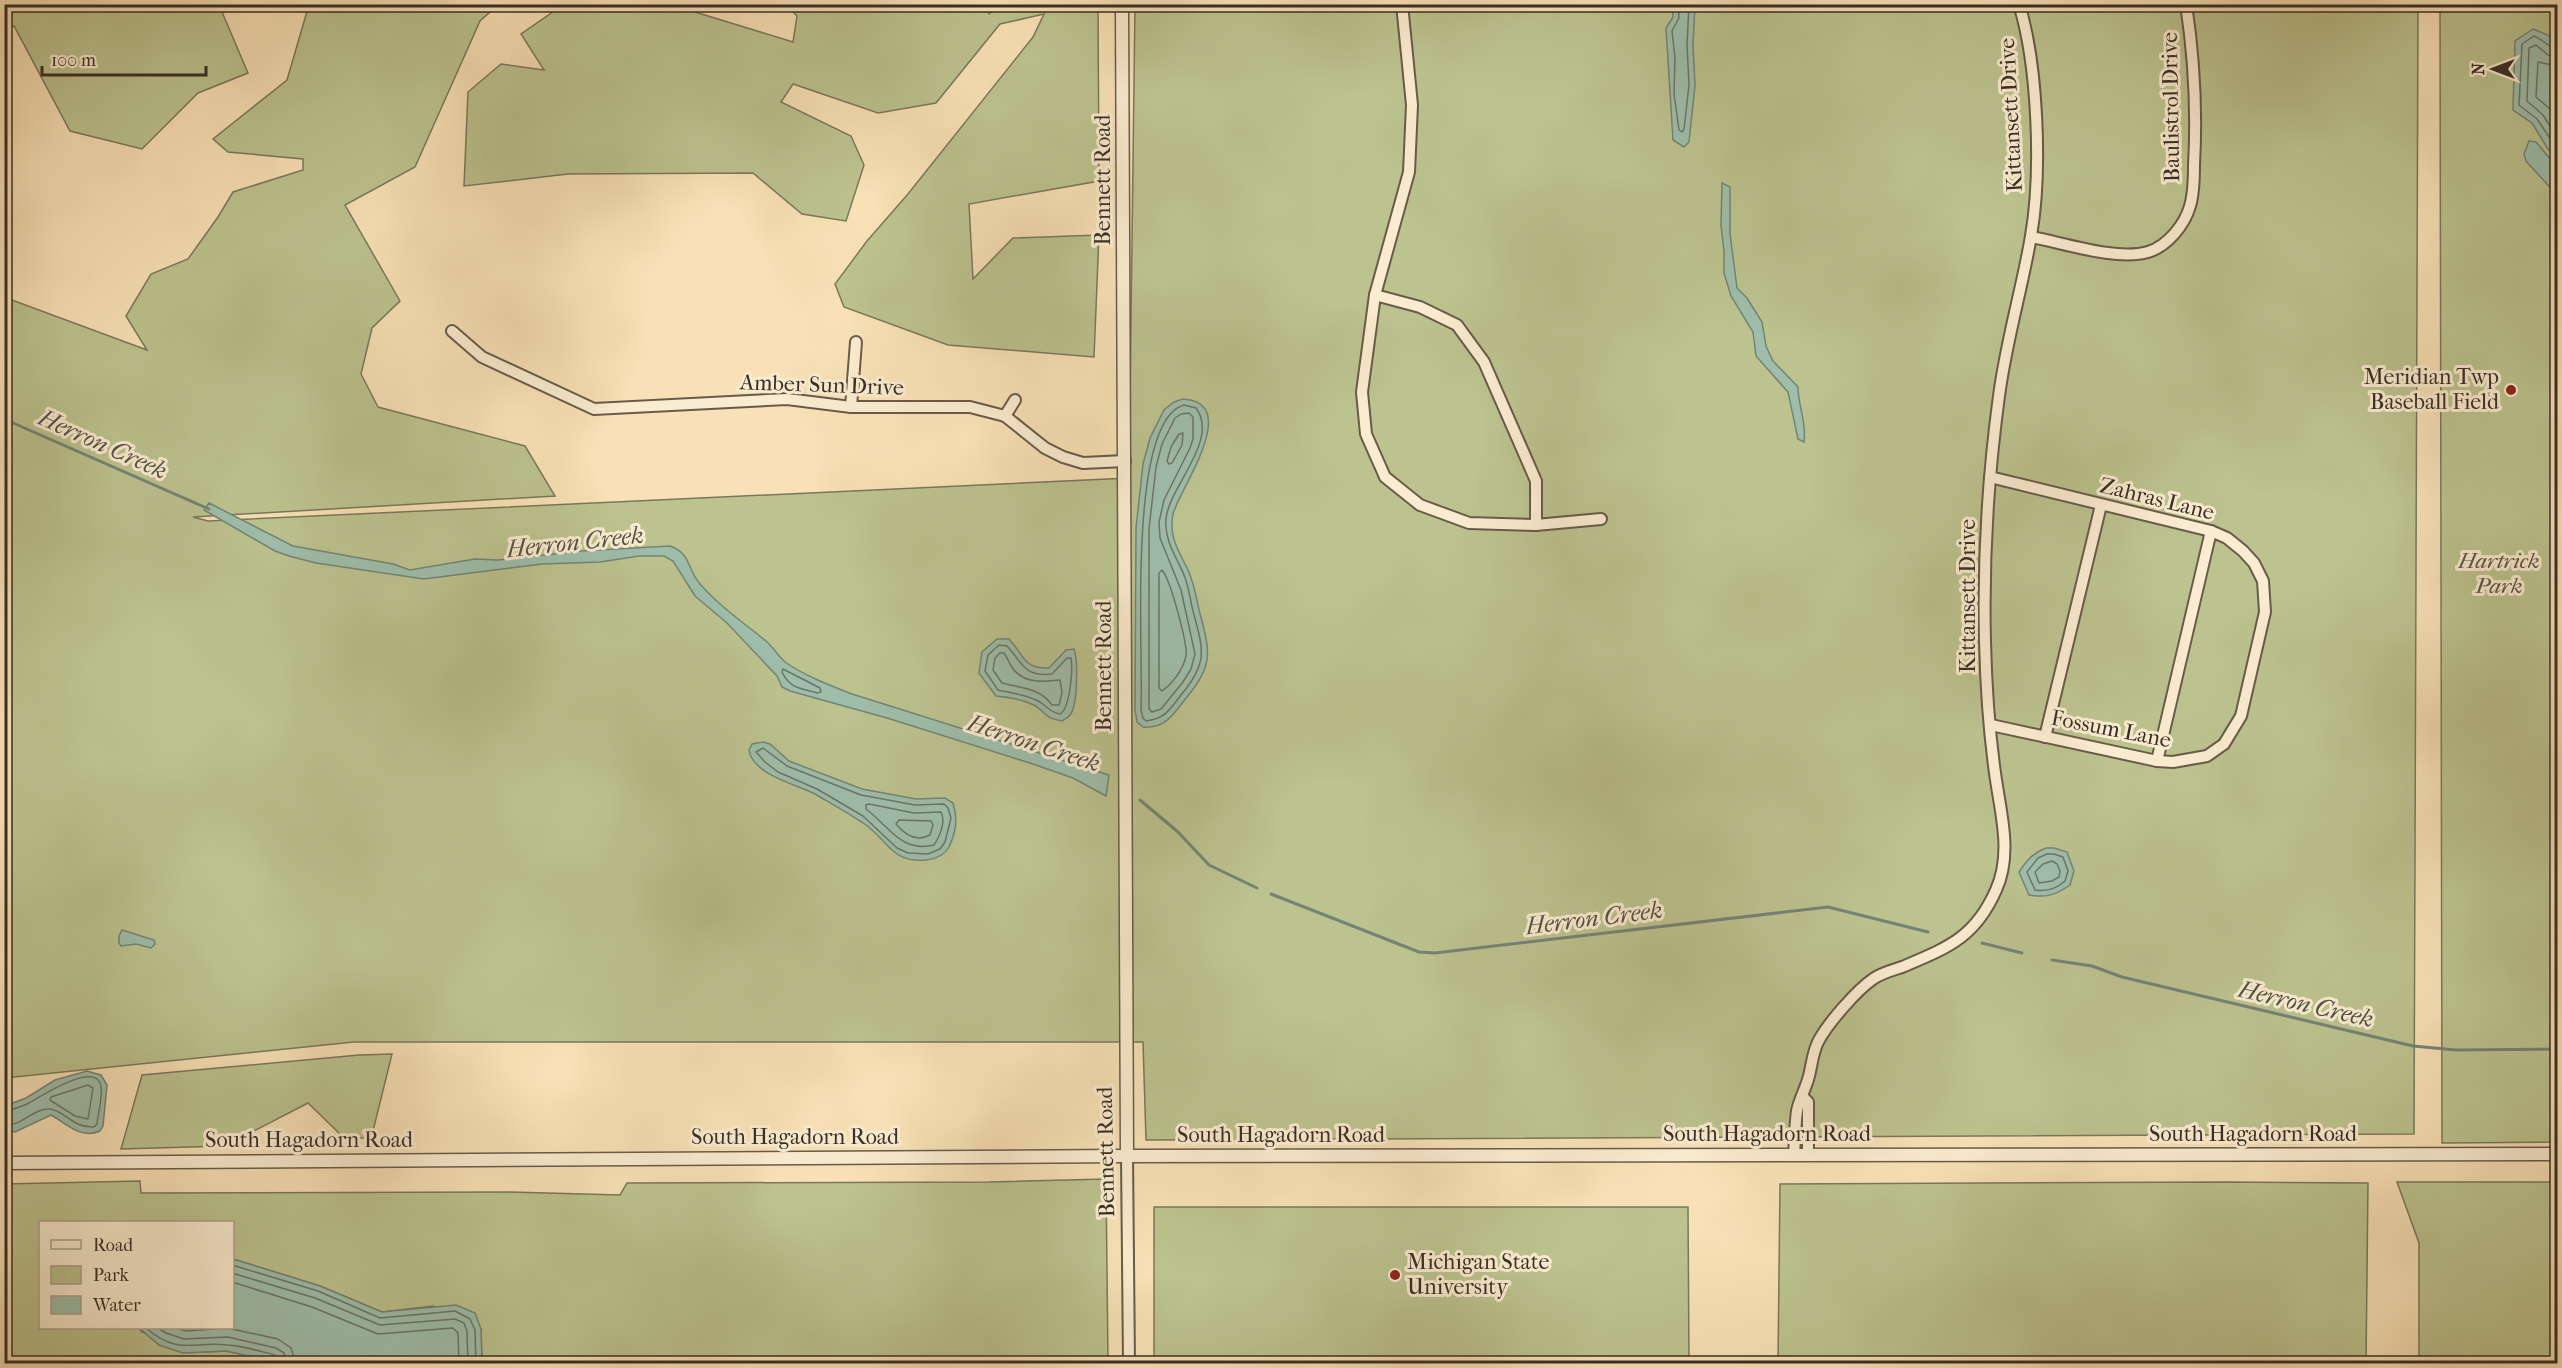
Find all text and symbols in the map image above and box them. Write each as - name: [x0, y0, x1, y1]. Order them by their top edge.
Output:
- street label: Baulistrol Drive: [2157, 32, 2185, 182]
- street label: Kittansett Drive: [1994, 37, 2028, 193]
- scale bar: [42, 39, 206, 77]
- north arrow: [2463, 39, 2523, 99]
- text: 100 m: [51, 50, 96, 71]
- text: N: [2469, 62, 2488, 75]
- street label: Bennett Road: [1090, 114, 1116, 245]
- place label: Meridian Twp Baseball Field: [2364, 364, 2500, 415]
- street label: Amber Sun Drive: [739, 369, 904, 401]
- marker: Meridian Twp Baseball Field: [2504, 383, 2518, 397]
- water label: Herron Creek: [34, 403, 172, 485]
- street label: Zahras Lane: [2097, 472, 2217, 526]
- street label: Kittansett Drive: [1955, 519, 1981, 673]
- water label: Herron Creek: [504, 521, 645, 563]
- park label: Hartrick Park: [2458, 548, 2539, 599]
- street label: Bennett Road: [1091, 600, 1117, 731]
- street label: Fossum Lane: [2049, 705, 2173, 753]
- water label: Herron Creek: [963, 708, 1104, 778]
- water label: Herron Creek: [1523, 896, 1664, 940]
- water label: Herron Creek: [2235, 975, 2376, 1033]
- street label: Bennett Road: [1092, 1085, 1120, 1218]
- street label: South Hagadorn Road: [1663, 1121, 1872, 1147]
- street label: South Hagadorn Road: [2149, 1121, 2358, 1147]
- street label: South Hagadorn Road: [1177, 1122, 1386, 1148]
- street label: South Hagadorn Road: [691, 1124, 900, 1150]
- street label: South Hagadorn Road: [205, 1127, 414, 1153]
- legend: [39, 1221, 234, 1329]
- text: Road: [93, 1235, 133, 1256]
- place label: Michigan State University: [1407, 1249, 1550, 1300]
- text: Park: [93, 1265, 130, 1286]
- marker: Michigan State University: [1388, 1268, 1402, 1282]
- text: Water: [92, 1295, 141, 1316]

